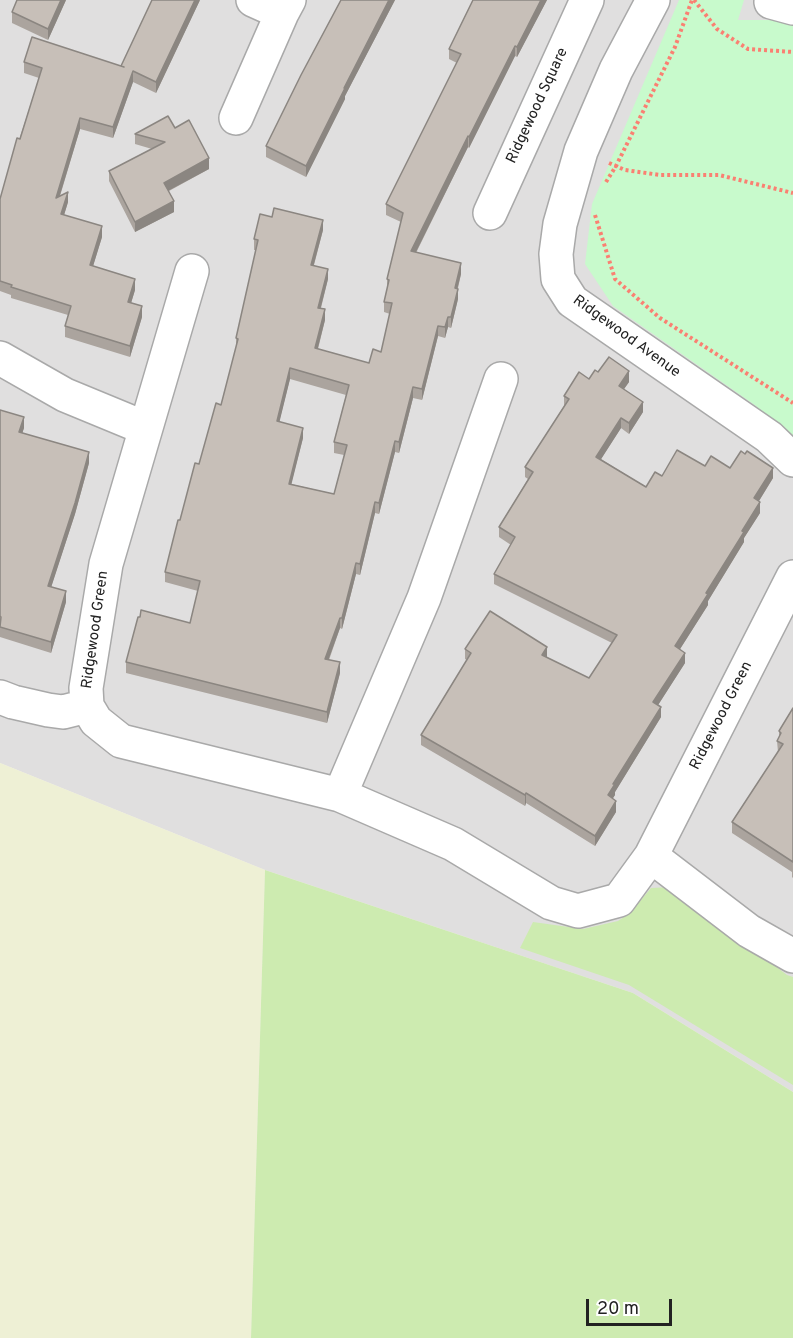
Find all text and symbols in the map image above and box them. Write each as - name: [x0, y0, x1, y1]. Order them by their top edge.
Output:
- street label: Ridgewood Square: [503, 45, 573, 167]
- street label: Ridgewood Avenue: [569, 292, 683, 382]
- street label: Ridgewood Green: [79, 570, 113, 690]
- street label: Ridgewood Green: [687, 659, 757, 773]
- scale bar: [589, 1287, 674, 1325]
- text: 20 m: [597, 1298, 639, 1321]

